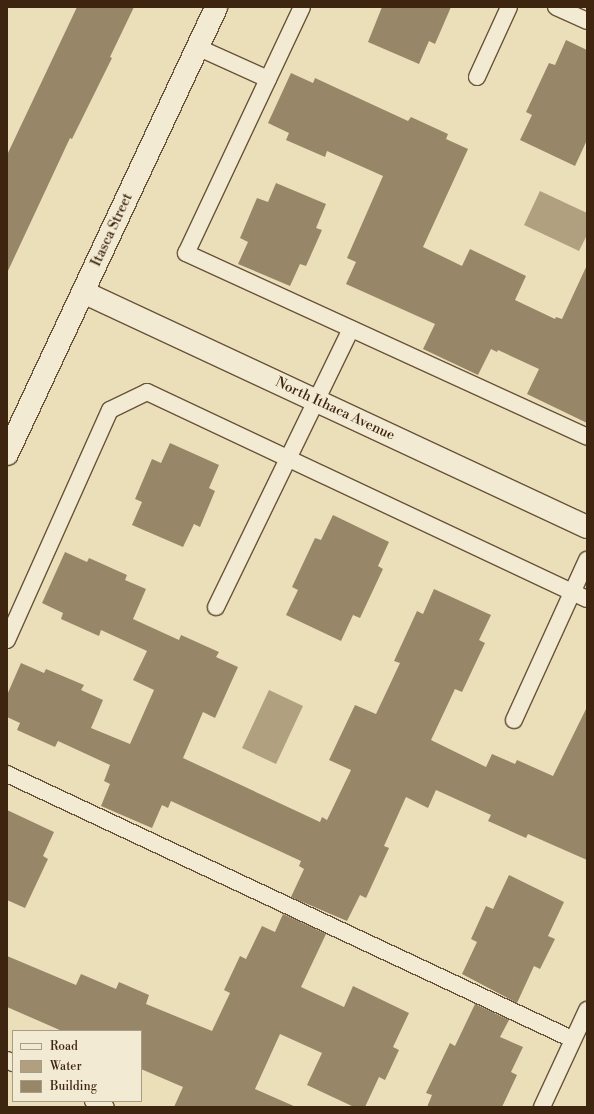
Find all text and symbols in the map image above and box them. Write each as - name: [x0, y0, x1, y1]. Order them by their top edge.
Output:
- street label: Itasca Street: [88, 191, 136, 269]
- street label: North Ithaca Avenue: [273, 374, 397, 444]
- legend: [12, 1030, 142, 1102]
- text: Road: [50, 1039, 78, 1054]
- text: Water: [50, 1059, 82, 1074]
- text: Building: [50, 1079, 97, 1094]

